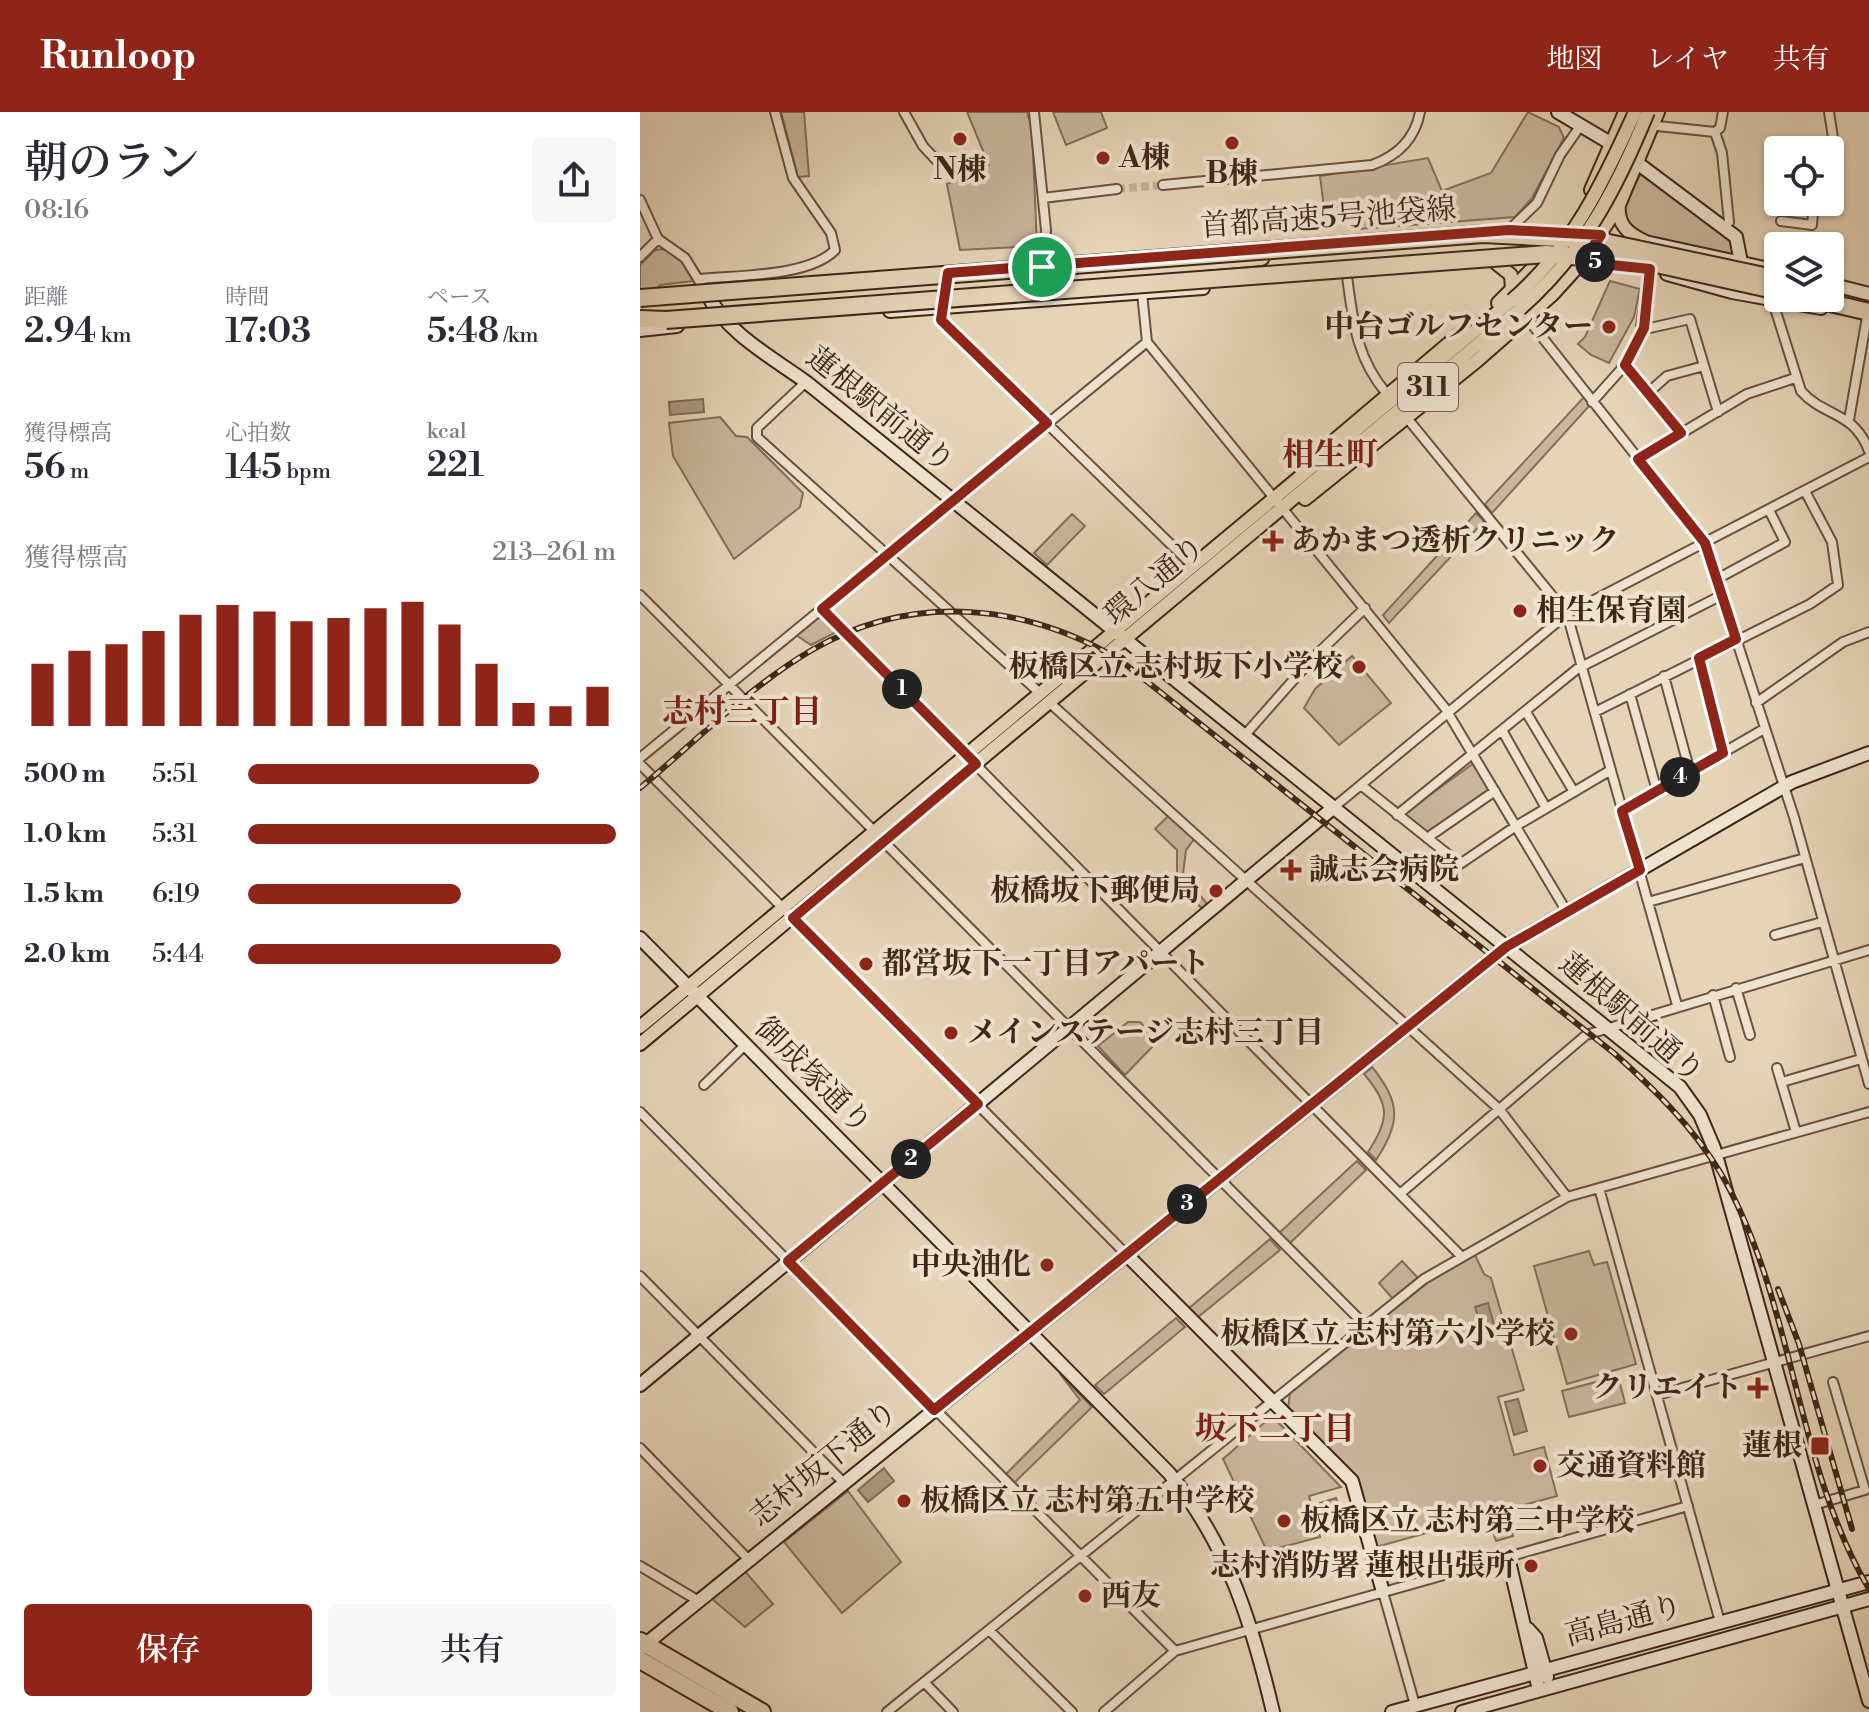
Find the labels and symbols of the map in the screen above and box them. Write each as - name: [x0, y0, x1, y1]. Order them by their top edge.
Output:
- marker: N棟: [951, 130, 969, 148]
- marker: B棟: [1223, 134, 1241, 152]
- place label: A棟: [1118, 139, 1170, 177]
- marker: A棟: [1094, 149, 1112, 167]
- place label: N棟: [933, 151, 987, 189]
- place label: B棟: [1206, 155, 1258, 193]
- street label: 首都高速5号池袋線: [1199, 190, 1457, 246]
- pin: [1008, 233, 1076, 301]
- pin: 5: [1575, 242, 1615, 282]
- place label: 中台ゴルフセンター: [1325, 308, 1593, 346]
- marker: 中台ゴルフセンター: [1600, 318, 1618, 336]
- street label: 蓮根駅前通り: [798, 339, 962, 481]
- road number: 311: [1398, 363, 1458, 411]
- district label: 相生町: [1282, 435, 1378, 475]
- place label: あかまつ透析クリニック: [1291, 522, 1619, 560]
- street label: 環八通り: [1097, 528, 1213, 634]
- marker: あかまつ透析クリニック: [1262, 530, 1284, 552]
- place label: 相生保育園: [1536, 592, 1686, 630]
- marker: 相生保育園: [1511, 602, 1529, 620]
- place label: 板橋区立 志村坂下小学校: [1008, 648, 1343, 686]
- marker: 板橋区立 志村坂下小学校: [1350, 658, 1368, 676]
- pin: 1: [882, 669, 922, 709]
- district label: 志村三丁目: [662, 692, 822, 732]
- pin: 4: [1660, 757, 1700, 797]
- place label: 誠志会病院: [1309, 851, 1459, 889]
- marker: 誠志会病院: [1280, 859, 1302, 881]
- place label: 板橋坂下郵便局: [990, 872, 1200, 910]
- marker: 板橋坂下郵便局: [1207, 882, 1225, 900]
- place label: 都営坂下一丁目アパート: [882, 945, 1210, 983]
- street label: 蓮根駅前通り: [1551, 945, 1711, 1091]
- marker: 都営坂下一丁目アパート: [857, 955, 875, 973]
- street label: 御成塚通り: [747, 1010, 879, 1142]
- place label: メインステージ志村三丁目: [967, 1014, 1324, 1052]
- marker: メインステージ志村三丁目: [942, 1024, 960, 1042]
- pin: 2: [891, 1139, 931, 1179]
- pin: 3: [1167, 1184, 1207, 1224]
- place label: 中央油化: [911, 1246, 1031, 1284]
- marker: 中央油化: [1038, 1256, 1056, 1274]
- place label: 板橋区立 志村第六小学校: [1220, 1315, 1555, 1353]
- marker: 板橋区立 志村第六小学校: [1562, 1325, 1580, 1343]
- place label: クリエイト: [1593, 1369, 1742, 1407]
- marker: クリエイト: [1749, 1379, 1767, 1397]
- street label: 志村坂下通り: [742, 1393, 906, 1535]
- district label: 坂下二丁目: [1195, 1409, 1355, 1449]
- place label: 蓮根: [1742, 1427, 1802, 1465]
- marker: 蓮根: [1809, 1435, 1831, 1457]
- place label: 交通資料館: [1556, 1447, 1706, 1485]
- marker: 交通資料館: [1531, 1457, 1549, 1475]
- place label: 板橋区立 志村第五中学校: [920, 1482, 1255, 1520]
- marker: 板橋区立 志村第五中学校: [895, 1492, 913, 1510]
- place label: 板橋区立 志村第三中学校: [1300, 1502, 1635, 1540]
- marker: 板橋区立 志村第三中学校: [1275, 1512, 1293, 1530]
- place label: 志村消防署 蓮根出張所: [1210, 1547, 1515, 1585]
- marker: 志村消防署 蓮根出張所: [1522, 1557, 1540, 1575]
- place label: 西友: [1101, 1577, 1161, 1615]
- marker: 西友: [1076, 1587, 1094, 1605]
- street label: 高島通り: [1561, 1587, 1687, 1655]

